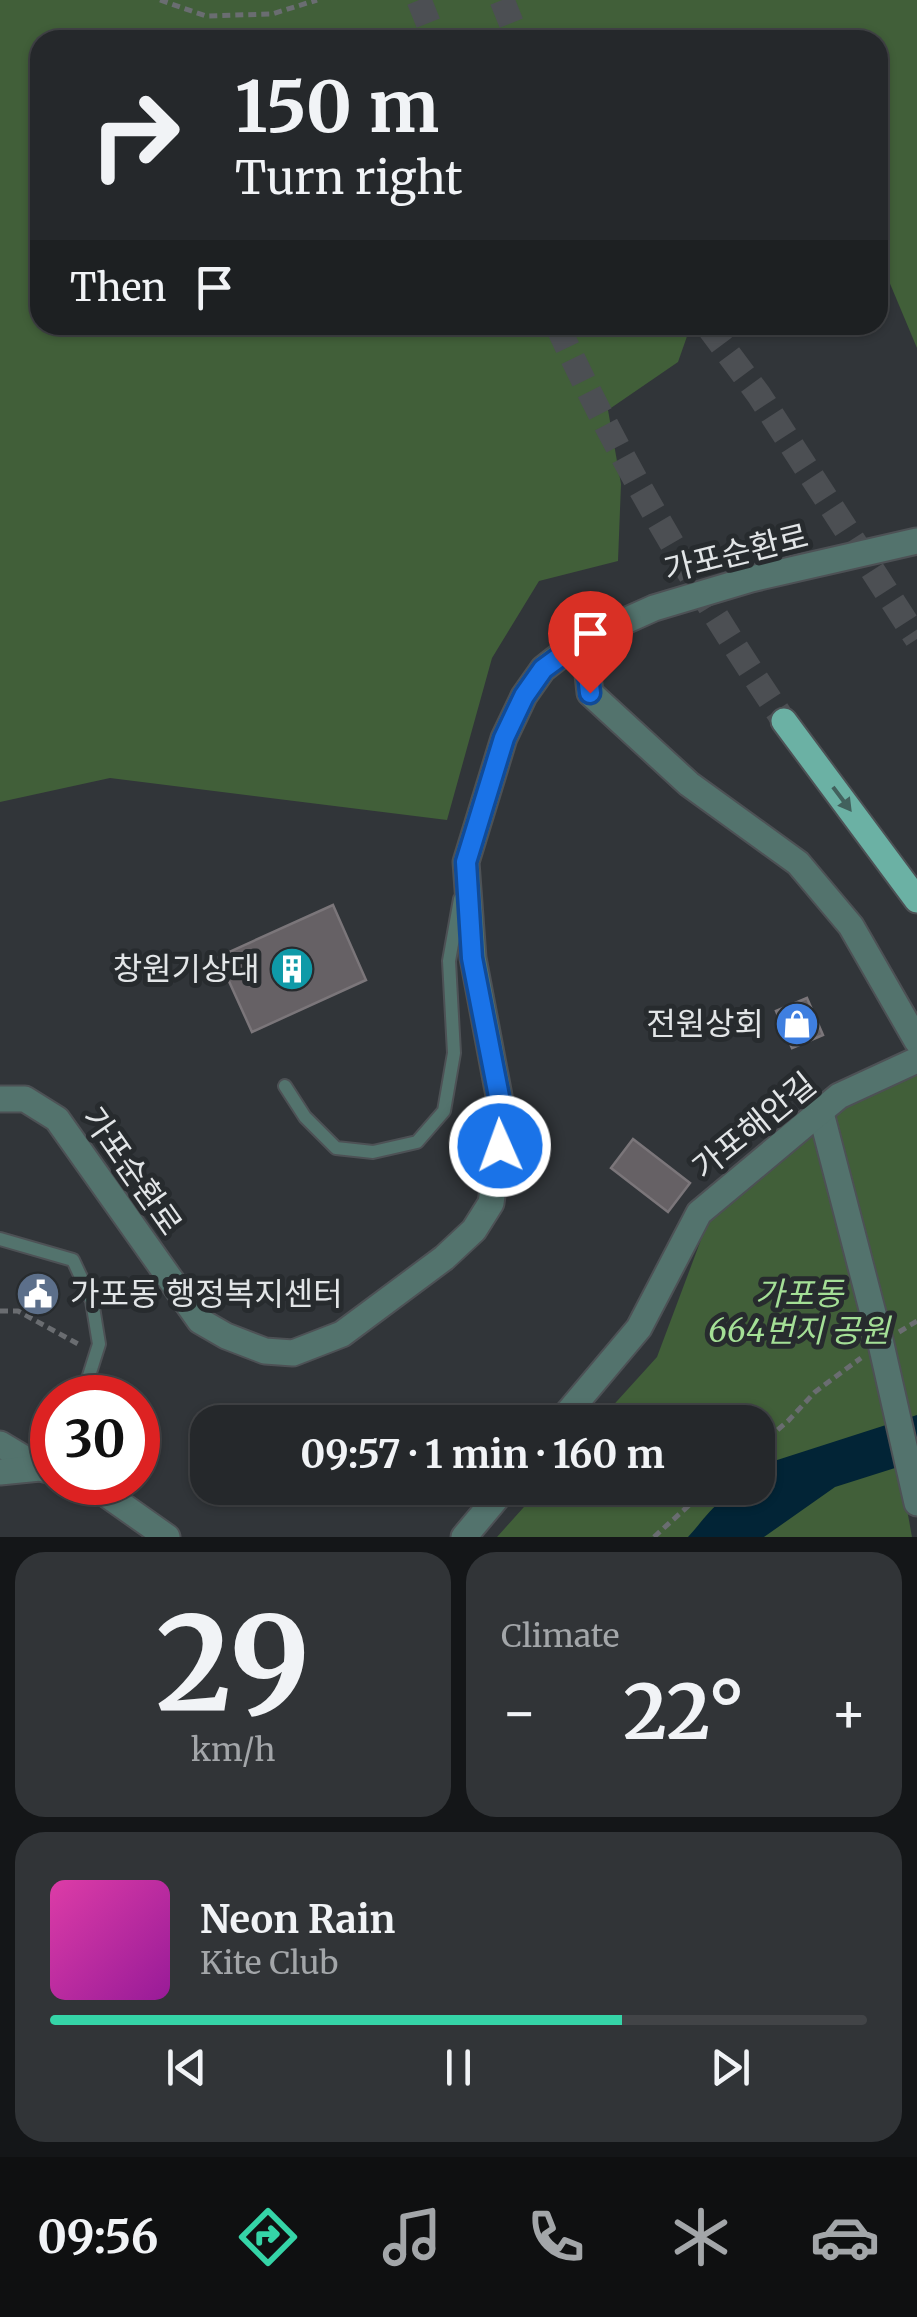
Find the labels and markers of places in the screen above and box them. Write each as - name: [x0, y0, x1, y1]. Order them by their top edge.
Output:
- pin: [548, 591, 633, 694]
- building icon: 창원기상대: [269, 946, 315, 992]
- place label: 창원기상대: [113, 949, 260, 989]
- shop icon: 전원상회: [774, 1001, 820, 1047]
- place label: 전원상회: [646, 1004, 764, 1044]
- public building icon: 가포동 행정복지센터: [15, 1271, 61, 1317]
- place label: 가포동 행정복지센터: [70, 1274, 343, 1314]

